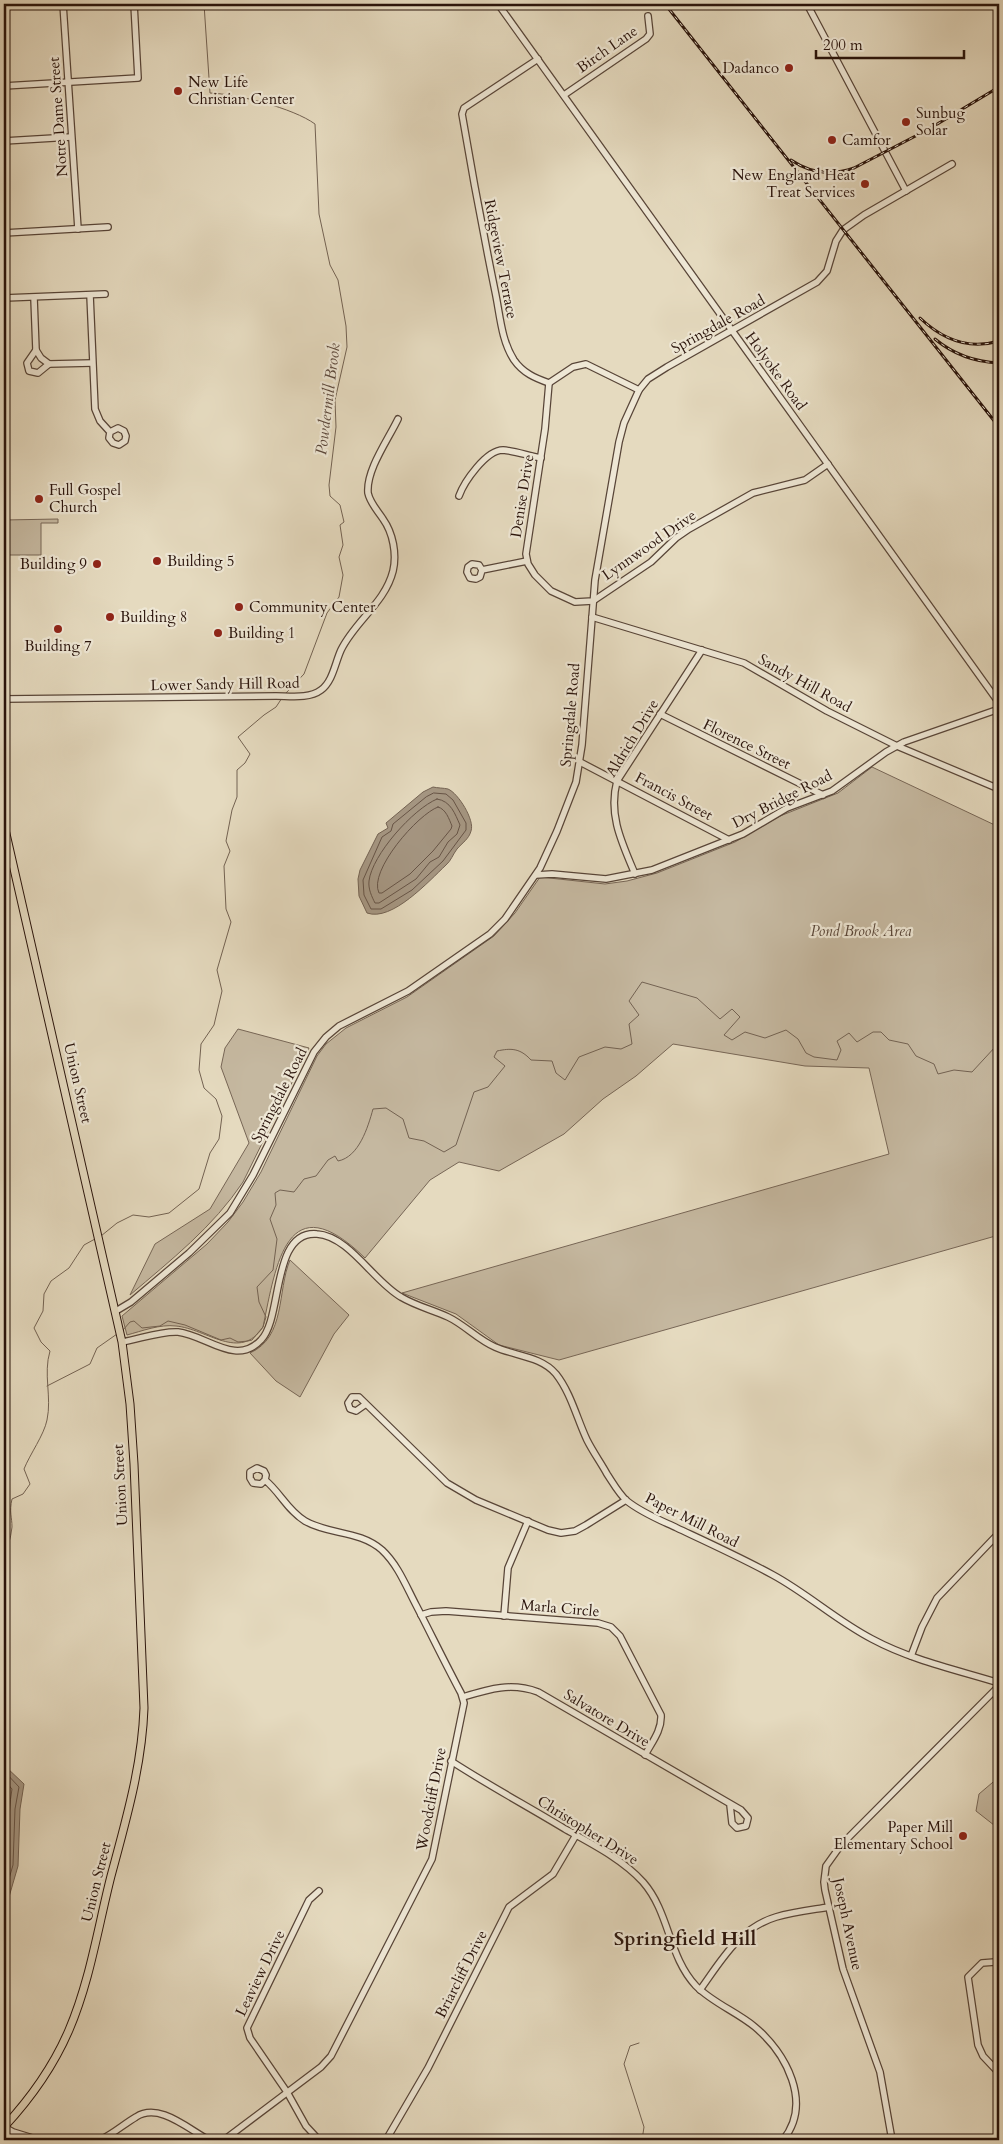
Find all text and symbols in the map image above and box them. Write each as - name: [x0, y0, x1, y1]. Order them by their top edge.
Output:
- street label: Birch Lane: [573, 21, 642, 77]
- scale bar: [816, 28, 963, 60]
- text: 200 m: [823, 35, 863, 55]
- street label: Notre Dame Street: [44, 56, 72, 178]
- place label: Dadanco: [722, 58, 779, 78]
- marker: Dadanco: [783, 62, 795, 74]
- place label: New Life Christian Center: [188, 72, 295, 109]
- marker: New Life Christian Center: [172, 85, 184, 97]
- place label: Sunbug Solar: [916, 103, 966, 140]
- marker: Sunbug Solar: [900, 116, 912, 128]
- place label: Camfor: [842, 130, 891, 150]
- marker: Camfor: [826, 134, 838, 146]
- place label: New England Heat Treat Services: [732, 165, 855, 202]
- marker: New England Heat Treat Services: [859, 178, 871, 190]
- street label: Ridgeview Terrace: [480, 198, 522, 321]
- street label: Springdale Road: [668, 290, 768, 358]
- street label: Holyoke Road: [741, 328, 811, 414]
- water label: Powdermill Brook: [310, 342, 346, 456]
- street label: Denise Drive: [506, 453, 538, 539]
- place label: Full Gospel Church: [49, 480, 121, 517]
- marker: Full Gospel Church: [33, 493, 45, 505]
- street label: Lynnwood Drive: [598, 505, 700, 585]
- place label: Building 5: [167, 551, 234, 571]
- place label: Building 9: [20, 554, 87, 574]
- marker: Building 5: [151, 555, 163, 567]
- marker: Building 9: [91, 558, 103, 570]
- place label: Community Center: [249, 597, 376, 617]
- marker: Community Center: [233, 601, 245, 613]
- place label: Building 8: [120, 607, 187, 627]
- marker: Building 8: [104, 611, 116, 623]
- marker: Building 7: [52, 623, 64, 635]
- place label: Building 1: [228, 623, 295, 643]
- marker: Building 1: [212, 627, 224, 639]
- place label: Building 7: [24, 636, 92, 656]
- street label: Sandy Hill Road: [755, 649, 855, 717]
- street label: Springdale Road: [555, 662, 585, 768]
- street label: Lower Sandy Hill Road: [150, 673, 300, 695]
- street label: Aldrich Drive: [601, 695, 663, 781]
- street label: Florence Street: [700, 714, 794, 774]
- street label: Dry Bridge Road: [729, 765, 835, 833]
- street label: Francis Street: [632, 767, 717, 825]
- park label: Pond Brook Area: [811, 921, 912, 941]
- street label: Union Street: [59, 1041, 97, 1125]
- street label: Springdale Road: [246, 1044, 312, 1146]
- street label: Union Street: [108, 1443, 132, 1526]
- street label: Paper Mill Road: [642, 1488, 742, 1552]
- street label: Marla Circle: [520, 1595, 600, 1621]
- street label: Salvatore Drive: [560, 1684, 654, 1752]
- street label: Woodcliff Drive: [411, 1745, 451, 1853]
- street label: Christopher Drive: [533, 1791, 643, 1869]
- place label: Paper Mill Elementary School: [834, 1817, 953, 1854]
- marker: Paper Mill Elementary School: [957, 1830, 969, 1842]
- street label: Union Street: [76, 1840, 116, 1924]
- street label: Joseph Avenue: [828, 1874, 868, 1972]
- district label: Springfield Hill: [614, 1925, 756, 1952]
- street label: Leaview Drive: [231, 1927, 290, 2019]
- street label: Briarcliff Drive: [430, 1927, 492, 2021]

